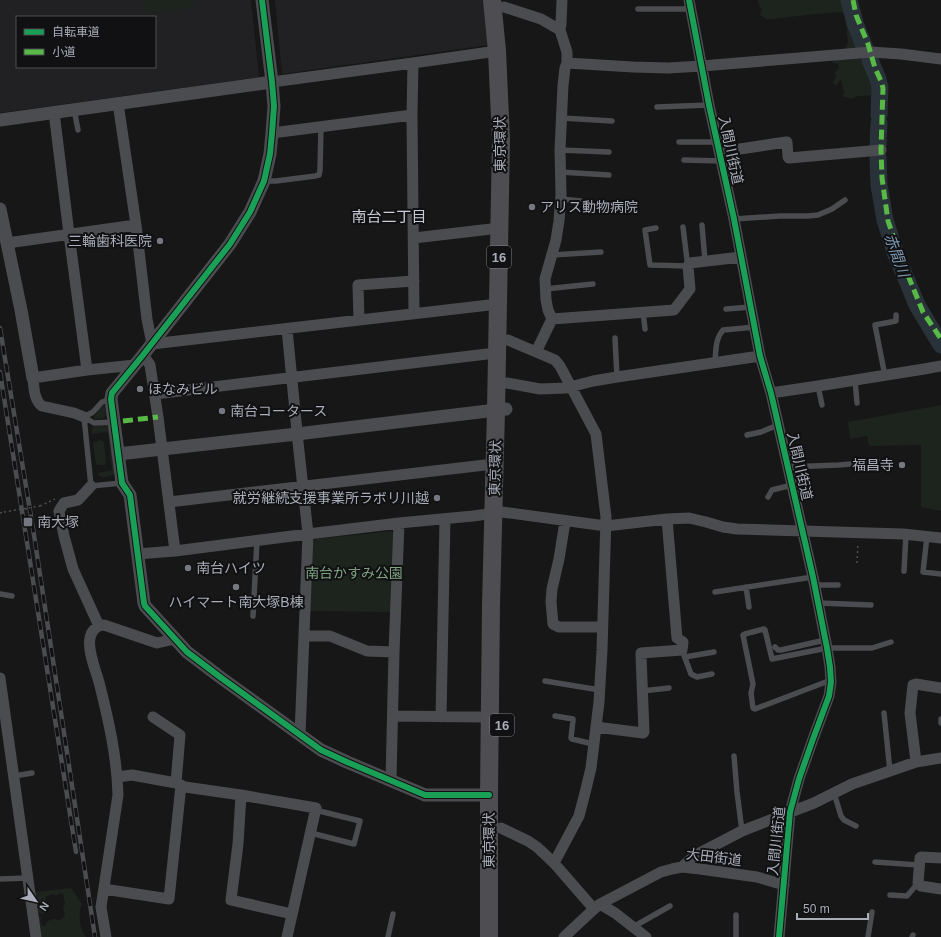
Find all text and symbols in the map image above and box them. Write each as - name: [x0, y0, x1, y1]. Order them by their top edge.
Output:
- legend: [16, 16, 156, 68]
- text: 自転車道: [52, 25, 100, 39]
- text: 小道: [52, 45, 76, 59]
- street label: 入間川街道: [716, 114, 746, 186]
- street label: 東京環状: [492, 116, 508, 172]
- place label: アリス動物病院: [540, 199, 638, 215]
- marker: アリス動物病院: [527, 202, 537, 212]
- district label: 南台二丁目: [351, 208, 427, 225]
- water label: 赤間川: [881, 231, 913, 281]
- place label: 三輪歯科医院: [68, 233, 152, 249]
- marker: 三輪歯科医院: [155, 236, 165, 246]
- road number: 16: [487, 246, 511, 268]
- place label: ほなみビル: [148, 381, 218, 397]
- marker: ほなみビル: [135, 384, 145, 394]
- place label: 南台コータース: [230, 403, 327, 419]
- marker: 南台コータース: [217, 406, 227, 416]
- street label: 入間川街道: [784, 430, 816, 502]
- street label: 東京環状: [487, 440, 503, 496]
- place label: 福昌寺: [852, 457, 894, 473]
- marker: 福昌寺: [897, 460, 907, 470]
- place label: 就労継続支援事業所ラボリ川越: [233, 490, 429, 506]
- marker: 就労継続支援事業所ラボリ川越: [432, 493, 442, 503]
- place label: 南大塚: [37, 514, 79, 530]
- marker: 南大塚: [22, 516, 34, 528]
- place label: 南台ハイツ: [196, 560, 266, 576]
- marker: 南台ハイツ: [183, 563, 193, 573]
- park label: 南台かすみ公園: [305, 565, 403, 581]
- marker: ハイマート南大塚B棟: [231, 582, 241, 592]
- place label: ハイマート南大塚B棟: [168, 594, 304, 610]
- road number: 16: [490, 714, 514, 736]
- street label: 入間川街道: [764, 805, 788, 877]
- street label: 東京環状: [481, 812, 497, 868]
- street label: 大田街道: [685, 846, 743, 868]
- north arrow: [16, 881, 56, 921]
- scale bar: [797, 895, 868, 921]
- text: N: [37, 900, 51, 913]
- text: 50 m: [803, 902, 830, 916]

